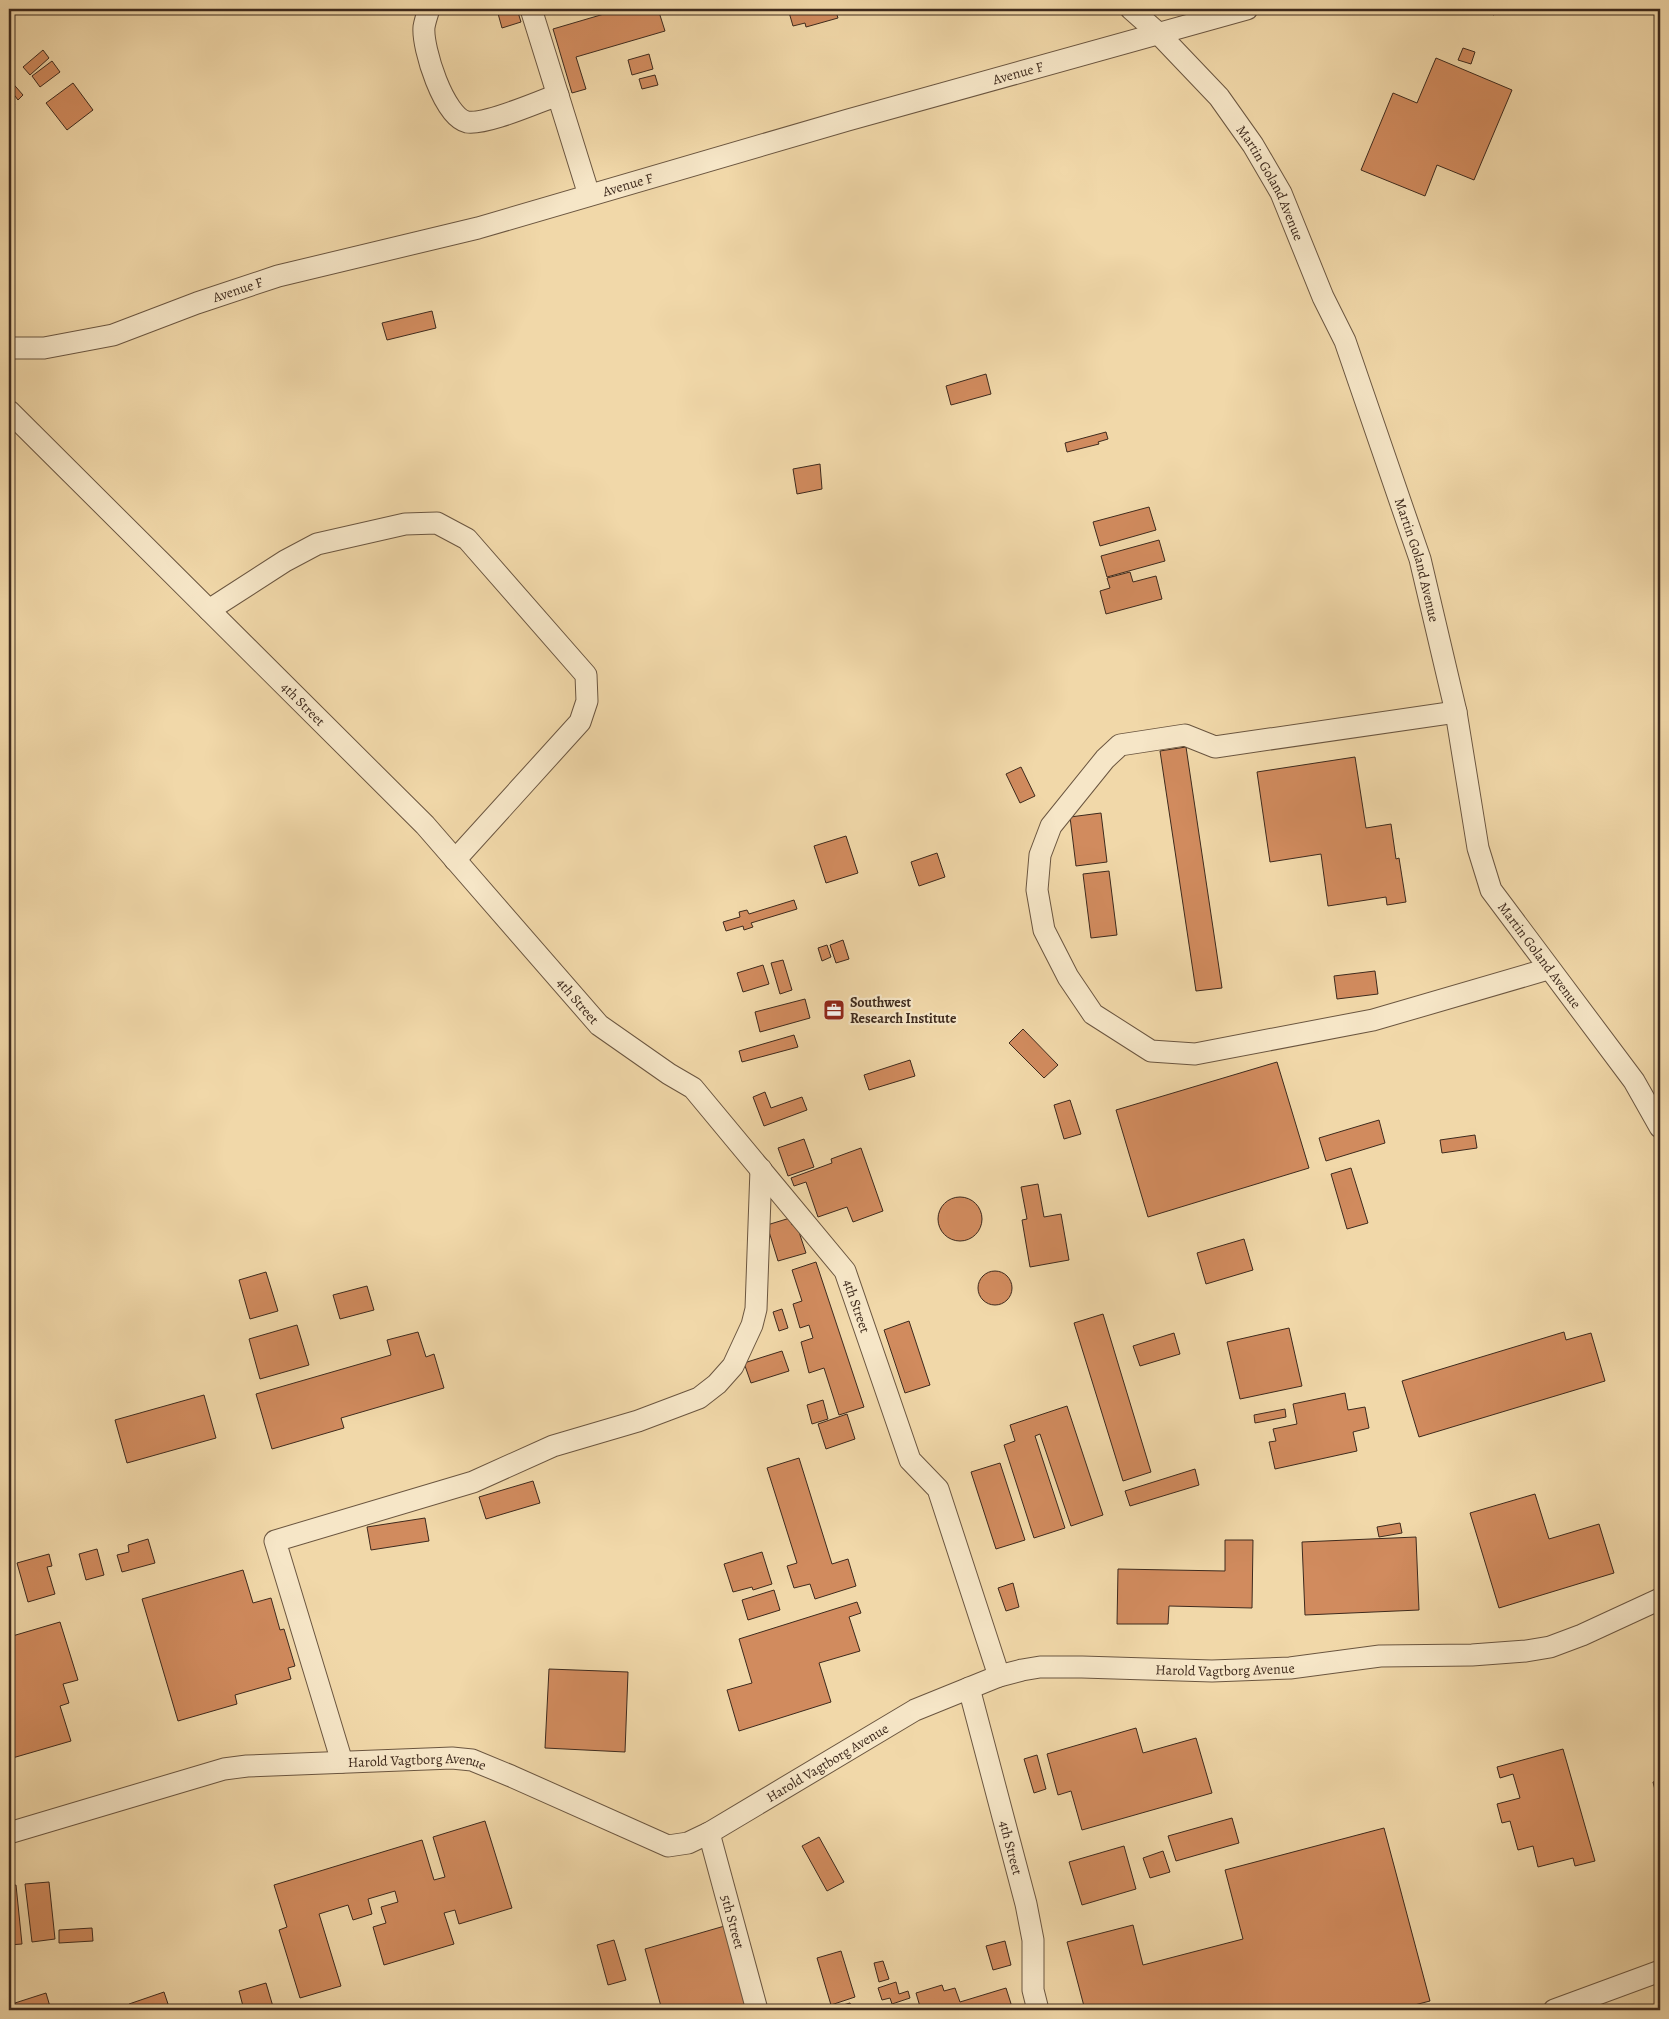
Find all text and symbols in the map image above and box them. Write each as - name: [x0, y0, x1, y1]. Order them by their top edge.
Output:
- street label: Avenue F: [990, 57, 1045, 89]
- street label: Martin Goland Avenue: [1232, 121, 1309, 243]
- street label: Avenue F: [599, 168, 655, 201]
- street label: Avenue F: [209, 272, 265, 307]
- street label: Martin Goland Avenue: [1390, 495, 1444, 624]
- street label: 4th Street: [277, 677, 330, 730]
- street label: Martin Goland Avenue: [1494, 898, 1586, 1012]
- street label: 4th Street: [553, 974, 604, 1028]
- place label: Southwest Research Institute: [850, 993, 957, 1028]
- office icon: Southwest Research Institute: [822, 998, 846, 1022]
- street label: 4th Street: [839, 1276, 875, 1336]
- street label: Harold Vagtborg Avenue: [1155, 1658, 1296, 1681]
- street label: Harold Vagtborg Avenue: [763, 1719, 892, 1806]
- street label: Harold Vagtborg Avenue: [347, 1748, 489, 1774]
- street label: 4th Street: [995, 1818, 1027, 1877]
- street label: 5th Street: [717, 1893, 750, 1951]

